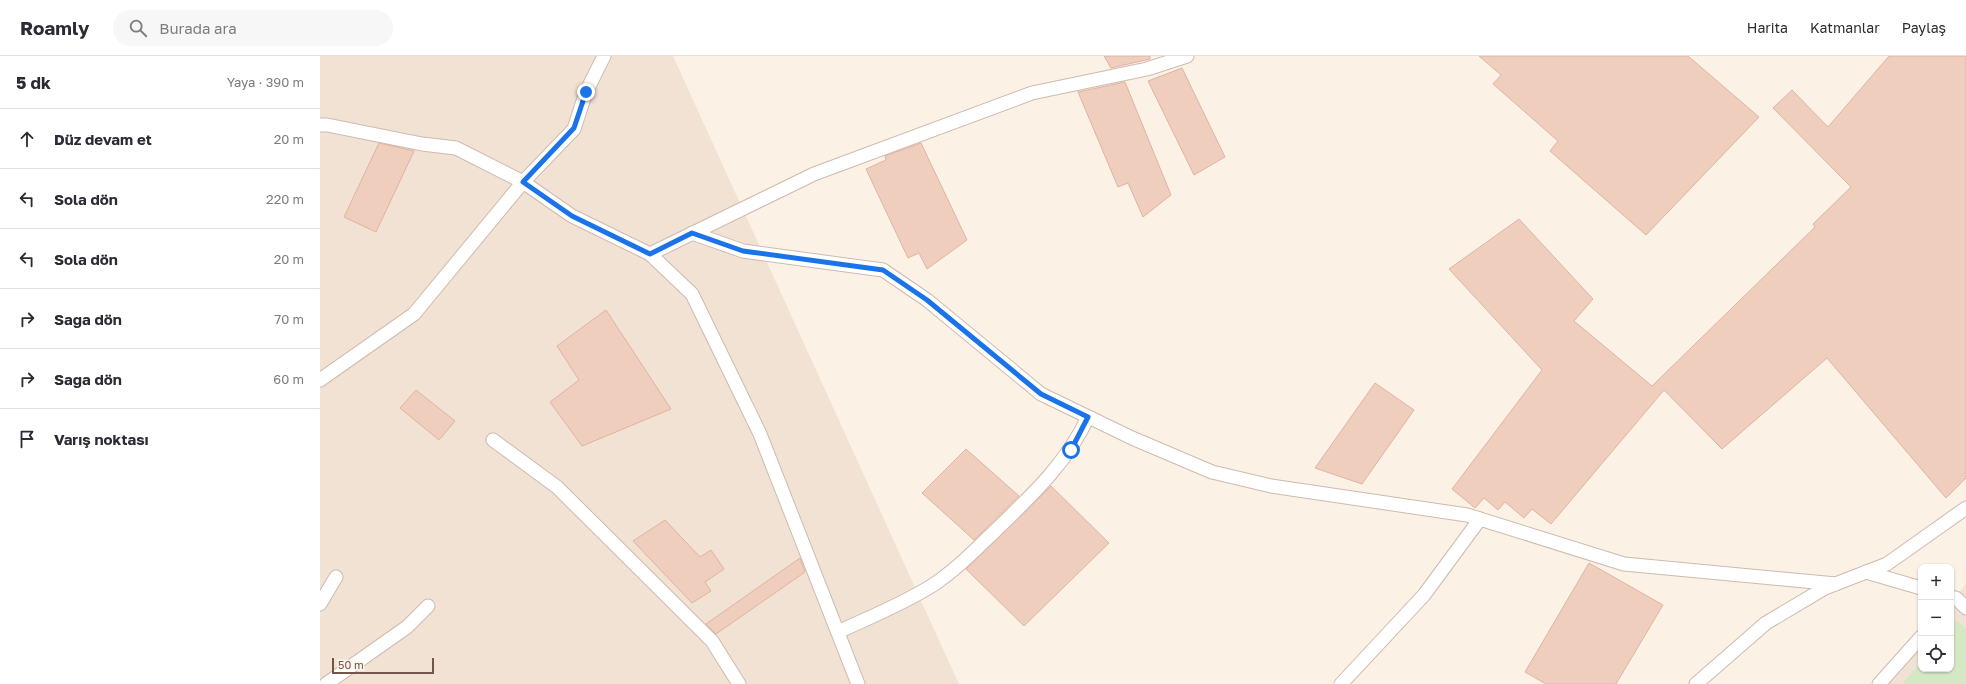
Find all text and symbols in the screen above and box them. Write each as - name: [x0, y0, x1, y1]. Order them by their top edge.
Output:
- search box: [113, 10, 393, 46]
- text: Roamly: [20, 16, 89, 39]
- icon: search: [127, 17, 149, 39]
- text: Burada ara: [159, 19, 237, 37]
- text: Harita: [1747, 19, 1788, 36]
- text: Katmanlar: [1810, 19, 1880, 36]
- text: Paylaş: [1902, 19, 1946, 36]
- text: 5 dk: [16, 72, 51, 93]
- text: Yaya · 390 m: [227, 74, 304, 90]
- route end: [577, 83, 595, 101]
- icon: ahead: [16, 128, 38, 150]
- text: Düz devam et: [54, 130, 152, 148]
- text: 20 m: [274, 131, 304, 147]
- icon: left: [16, 188, 38, 210]
- text: Sola dön: [54, 190, 118, 208]
- text: 220 m: [266, 191, 304, 207]
- icon: left: [16, 248, 38, 270]
- text: Sola dön: [54, 250, 118, 268]
- text: 20 m: [274, 251, 304, 267]
- icon: right: [16, 308, 38, 330]
- text: Sağa dön: [54, 310, 122, 328]
- text: 70 m: [274, 311, 304, 327]
- icon: right: [16, 368, 38, 390]
- text: Sağa dön: [54, 370, 122, 388]
- text: 60 m: [273, 371, 304, 387]
- icon: arrive: [16, 428, 38, 450]
- text: Varış noktası: [54, 430, 149, 448]
- route start: [1062, 441, 1080, 459]
- map controls: [1918, 564, 1954, 672]
- button: +: [1918, 564, 1954, 600]
- button: −: [1918, 600, 1954, 636]
- button: locate: [1918, 636, 1954, 672]
- scale bar: [332, 656, 434, 675]
- text: 50 m: [338, 658, 364, 671]

